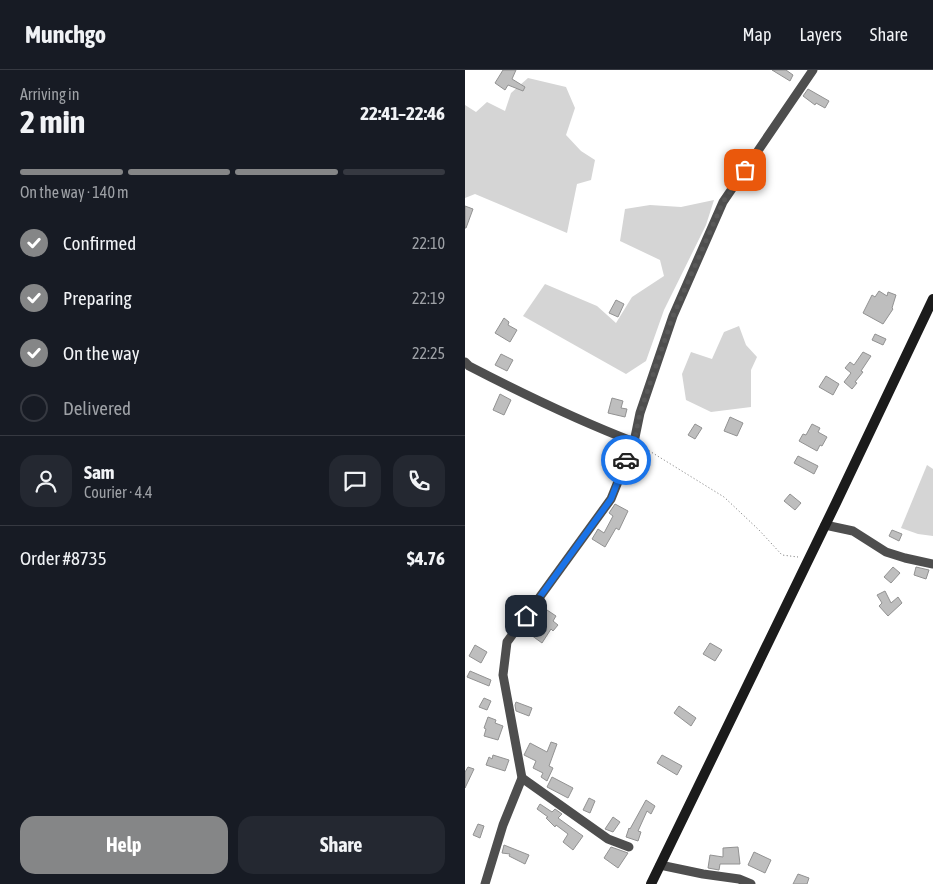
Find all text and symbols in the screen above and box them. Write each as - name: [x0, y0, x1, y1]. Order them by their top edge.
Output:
- text: Munchgo: [25, 21, 106, 48]
- text: Map: [742, 24, 771, 45]
- text: Layers: [799, 24, 842, 45]
- text: Share: [870, 24, 908, 45]
- text: Arriving in: [20, 85, 80, 103]
- text: 22:41–22:46: [360, 102, 445, 124]
- text: 2 min: [20, 103, 85, 140]
- pin: [724, 149, 766, 191]
- icon: bag: [731, 156, 759, 184]
- text: On the way · 140 m: [20, 183, 129, 201]
- icon: check: [20, 229, 48, 257]
- text: Confirmed: [63, 232, 136, 254]
- text: 22:10: [412, 234, 445, 252]
- icon: check: [20, 284, 48, 312]
- text: Preparing: [63, 287, 132, 309]
- text: 22:19: [412, 289, 445, 307]
- icon: check: [20, 339, 48, 367]
- text: On the way: [63, 342, 140, 364]
- text: 22:25: [412, 344, 445, 362]
- text: Delivered: [63, 397, 131, 419]
- courier: [601, 435, 651, 485]
- icon: car: [612, 446, 640, 474]
- button: person: [20, 455, 72, 507]
- button: chat: [329, 455, 381, 507]
- button: phone: [393, 455, 445, 507]
- text: Sam: [84, 461, 115, 483]
- text: Courier · 4.4: [84, 483, 153, 501]
- text: Order #8735: [20, 547, 107, 569]
- text: $4.76: [407, 547, 445, 569]
- pin: [505, 595, 547, 637]
- icon: home: [512, 602, 540, 630]
- button: Help: [20, 816, 228, 874]
- button: Share: [238, 816, 445, 874]

